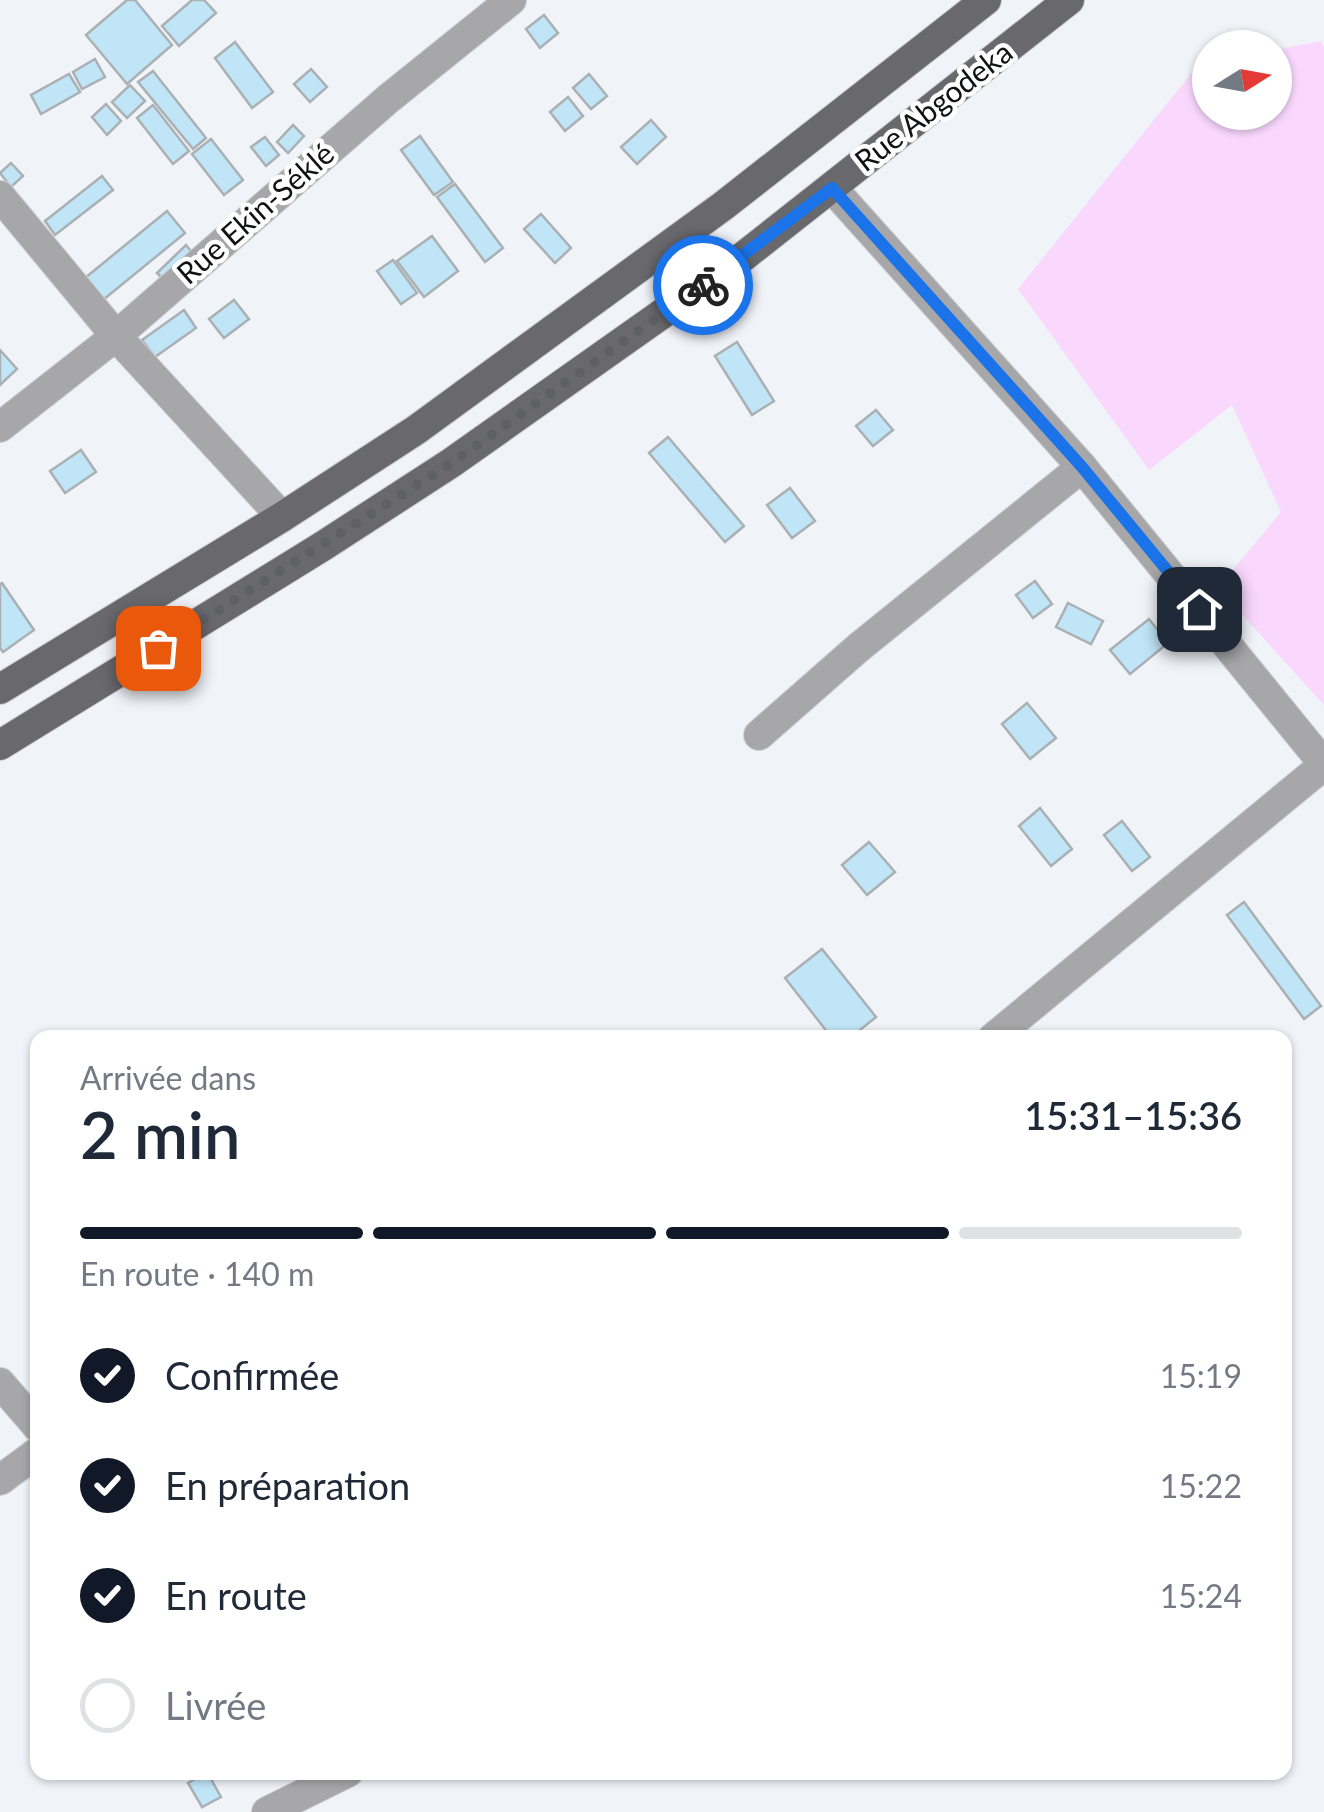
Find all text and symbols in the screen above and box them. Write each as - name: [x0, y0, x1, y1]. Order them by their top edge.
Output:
- north arrow: [1192, 30, 1292, 130]
- map controls: [1192, 30, 1292, 130]
- street label: Rue Abgodeka: [847, 33, 1019, 178]
- street label: Rue Ekin-Séklé: [169, 135, 341, 290]
- courier: [653, 235, 753, 335]
- icon: bike: [676, 258, 731, 313]
- pin: [1157, 567, 1242, 652]
- icon: home: [1172, 582, 1227, 637]
- pin: [116, 606, 201, 691]
- icon: bag: [131, 621, 186, 676]
- text: Arrivée dans: [80, 1058, 256, 1097]
- text: 15:31–15:36: [1024, 1092, 1242, 1138]
- text: 2 min: [80, 1095, 240, 1173]
- text: En route · 140 m: [80, 1254, 314, 1293]
- icon: check: [80, 1348, 135, 1403]
- text: Confirmée: [165, 1352, 339, 1398]
- text: 15:19: [1160, 1356, 1242, 1395]
- icon: check: [80, 1458, 135, 1513]
- text: En préparation: [165, 1462, 410, 1508]
- text: 15:22: [1160, 1466, 1242, 1505]
- icon: check: [80, 1568, 135, 1623]
- text: En route: [165, 1572, 307, 1618]
- text: 15:24: [1160, 1576, 1242, 1615]
- text: Livrée: [165, 1682, 266, 1728]

